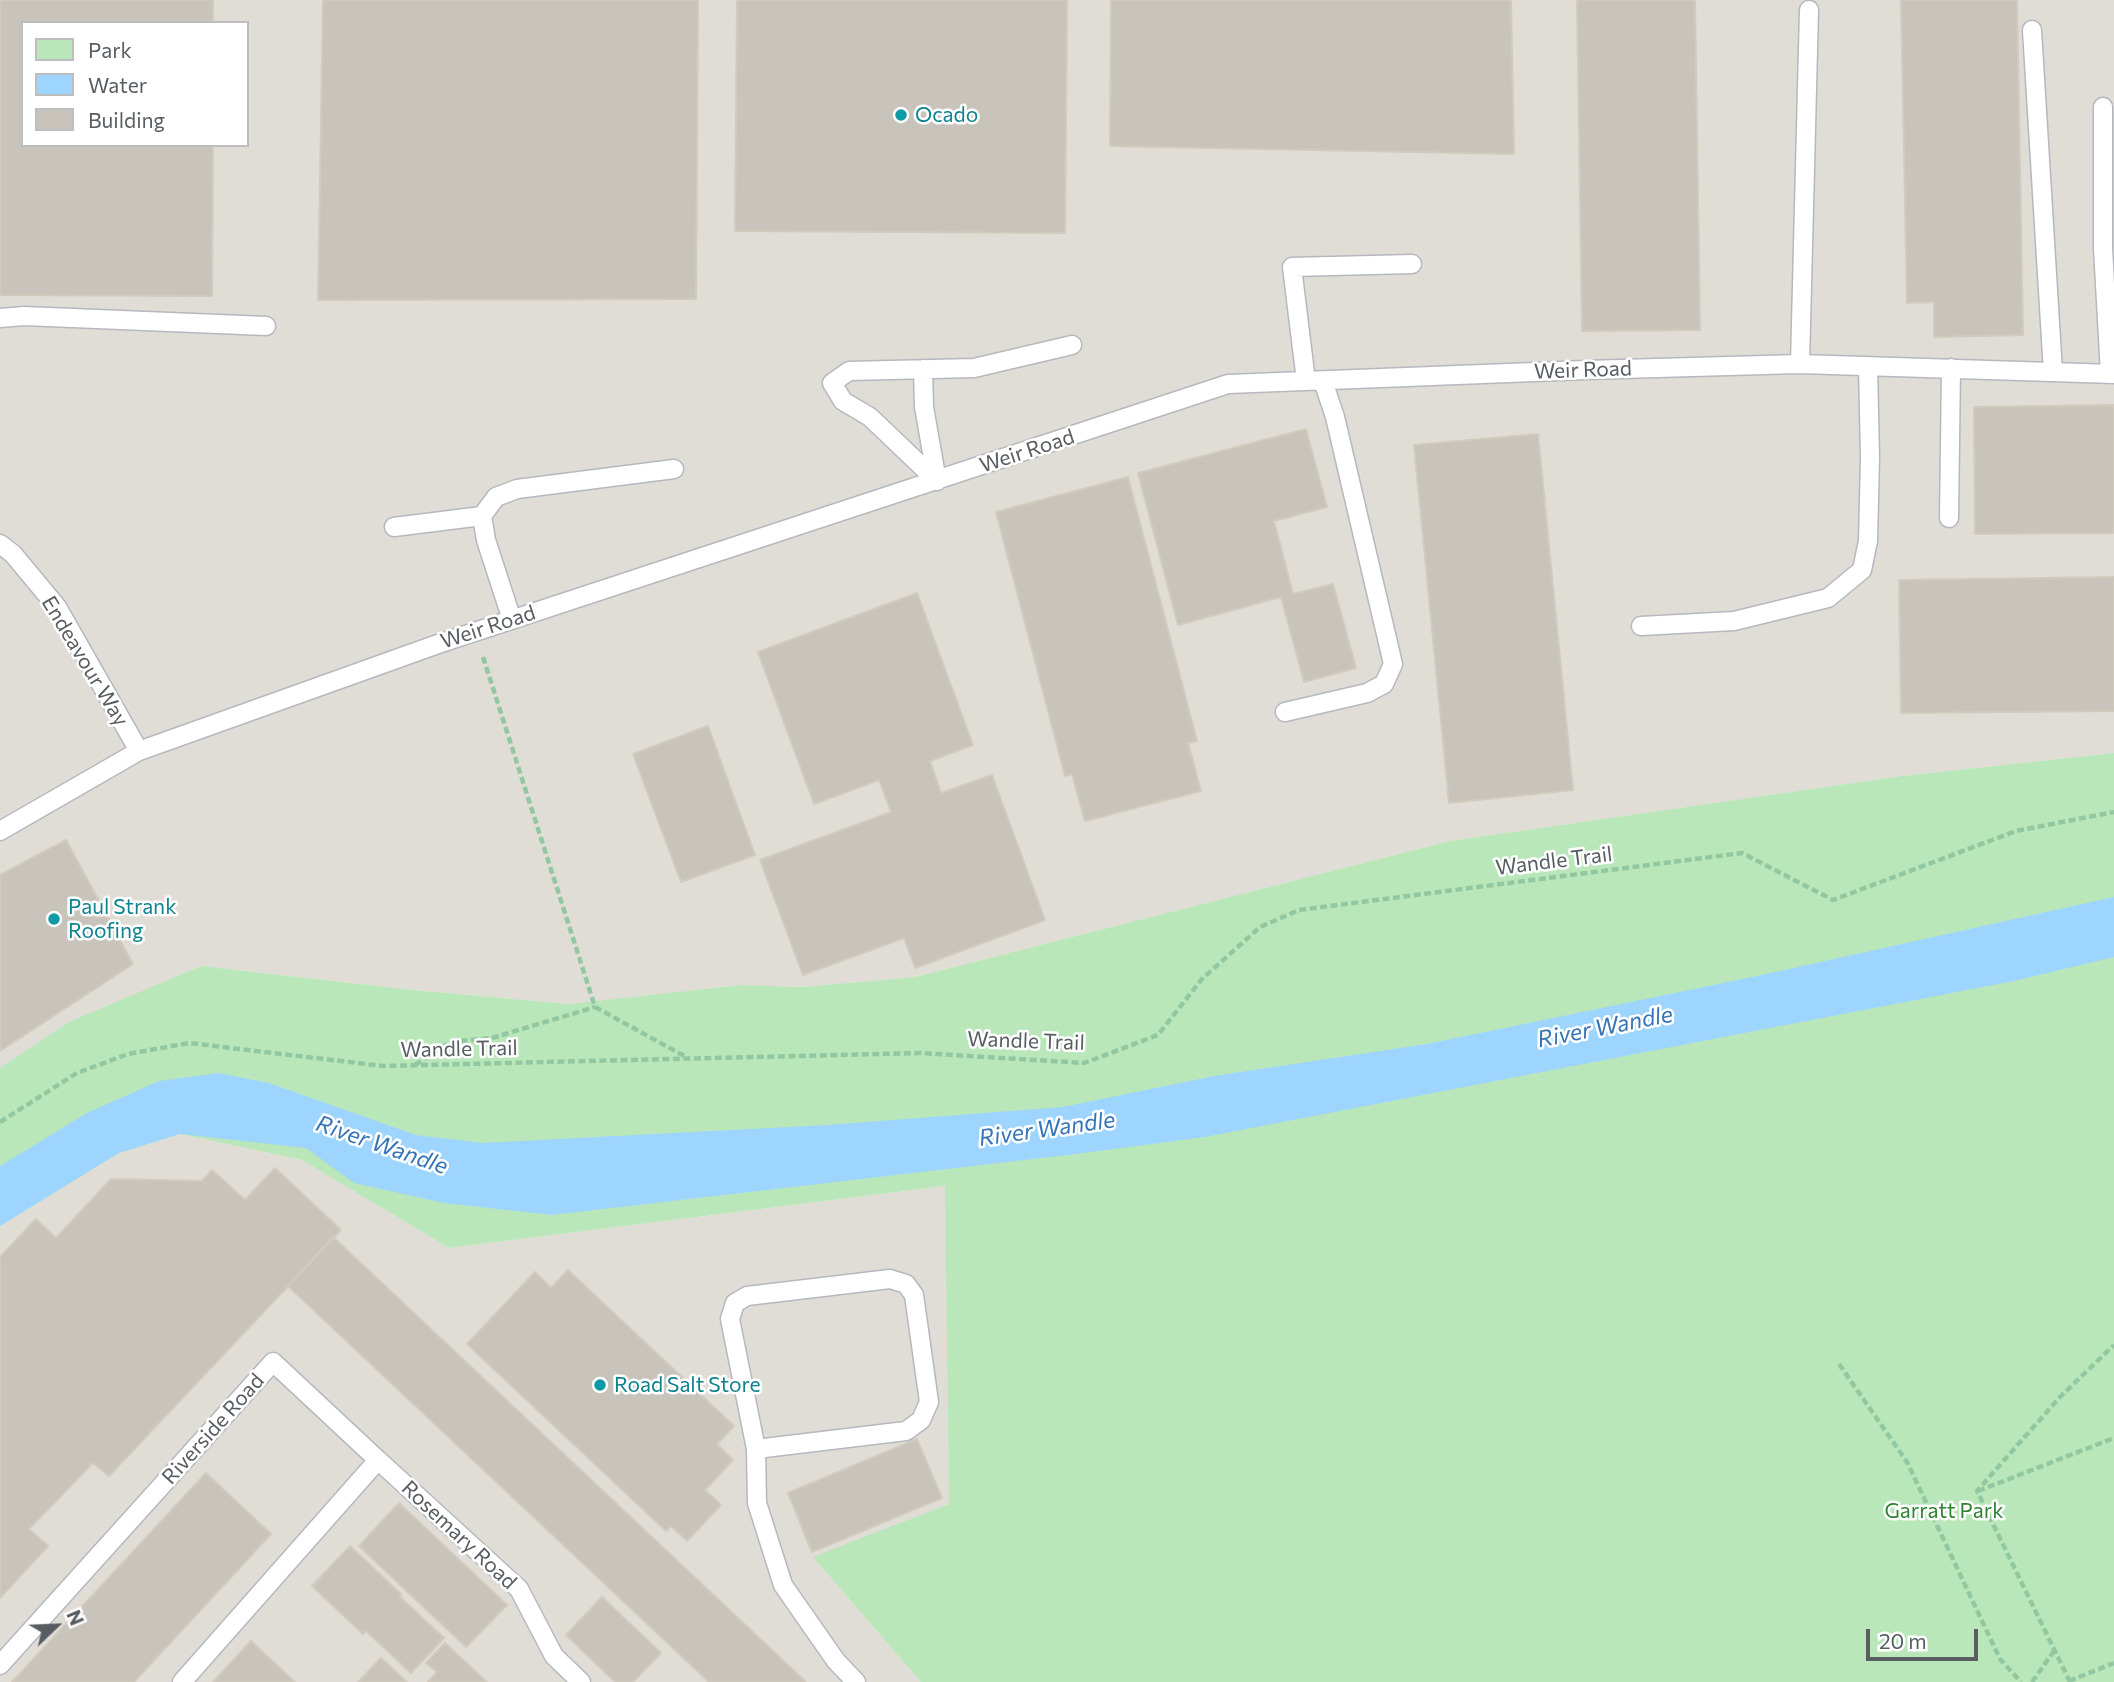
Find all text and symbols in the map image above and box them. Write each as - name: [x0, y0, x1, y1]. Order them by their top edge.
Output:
- legend: [21, 21, 248, 147]
- text: Park: [88, 37, 132, 62]
- text: Water: [88, 72, 147, 97]
- place label: Ocado: [915, 102, 978, 128]
- text: Building: [88, 107, 165, 132]
- marker: Ocado: [893, 107, 909, 123]
- street label: Weir Road: [1534, 356, 1632, 384]
- street label: Weir Road: [977, 424, 1077, 478]
- street label: Endeavour Way: [36, 591, 134, 731]
- street label: Weir Road: [438, 600, 538, 654]
- street label: Wandle Trail: [1494, 841, 1614, 881]
- place label: Paul Strank Roofing: [68, 894, 177, 944]
- marker: Paul Strank Roofing: [46, 911, 62, 927]
- water label: River Wandle: [1535, 1000, 1675, 1054]
- street label: Wandle Trail: [967, 1026, 1085, 1056]
- street label: Wandle Trail: [400, 1035, 518, 1063]
- water label: River Wandle: [977, 1106, 1117, 1152]
- water label: River Wandle: [313, 1110, 451, 1180]
- street label: Riverside Road: [157, 1368, 269, 1490]
- place label: Road Salt Store: [614, 1372, 761, 1398]
- marker: Road Salt Store: [592, 1377, 608, 1393]
- street label: Rosemary Road: [396, 1475, 522, 1595]
- park label: Garratt Park: [1884, 1498, 2004, 1524]
- north arrow: [21, 1591, 91, 1661]
- text: N: [62, 1607, 89, 1629]
- scale bar: [1869, 1616, 1981, 1660]
- text: 20 m: [1879, 1628, 1927, 1653]

